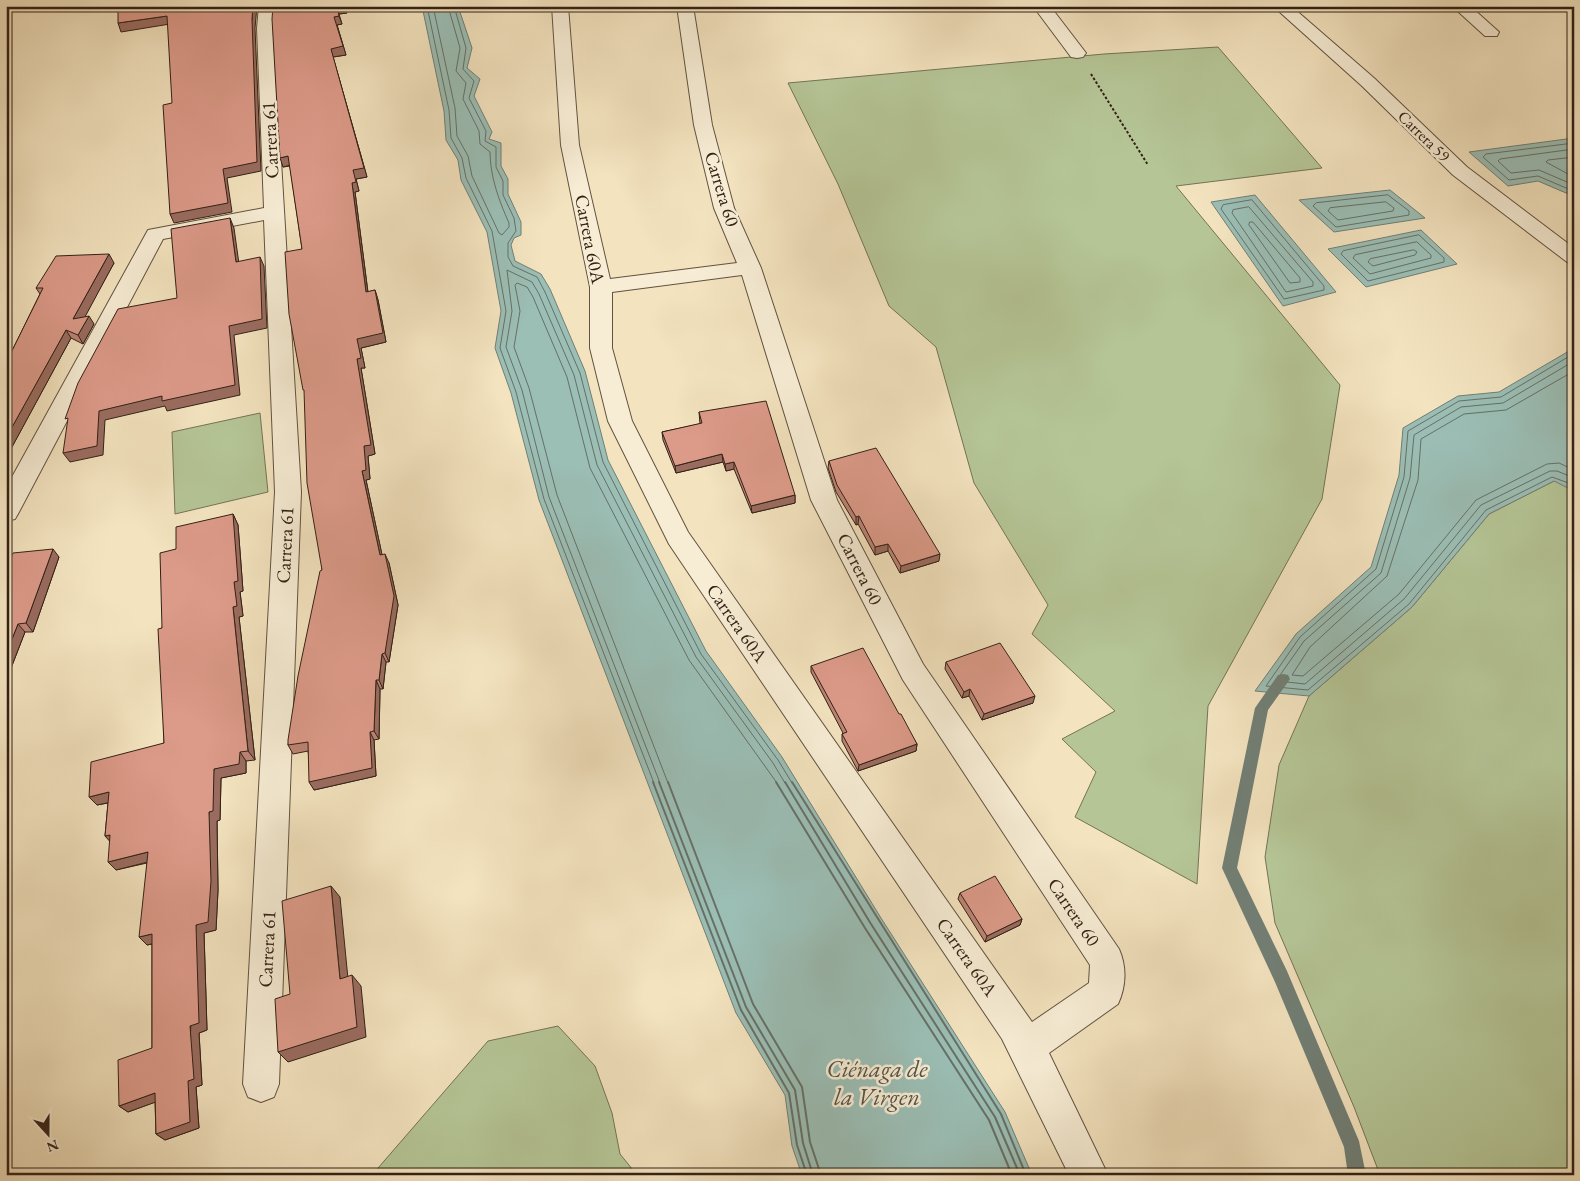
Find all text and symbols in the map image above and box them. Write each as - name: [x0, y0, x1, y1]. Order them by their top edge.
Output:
- street label: Carrera 61: [255, 101, 285, 179]
- street label: Carrera 59: [1393, 106, 1455, 166]
- street label: Carrera 60: [699, 148, 745, 230]
- street label: Carrera 60A: [569, 192, 611, 287]
- street label: Carrera 61: [270, 506, 300, 584]
- street label: Carrera 60: [831, 529, 889, 609]
- street label: Carrera 60A: [701, 579, 774, 668]
- street label: Carrera 60: [1042, 873, 1106, 951]
- street label: Carrera 61: [252, 910, 282, 988]
- street label: Carrera 60A: [931, 913, 1004, 1002]
- water label: Ciénaga de la Virgen: [827, 1053, 928, 1112]
- north arrow: [22, 1108, 72, 1158]
- text: N: [44, 1136, 61, 1157]

